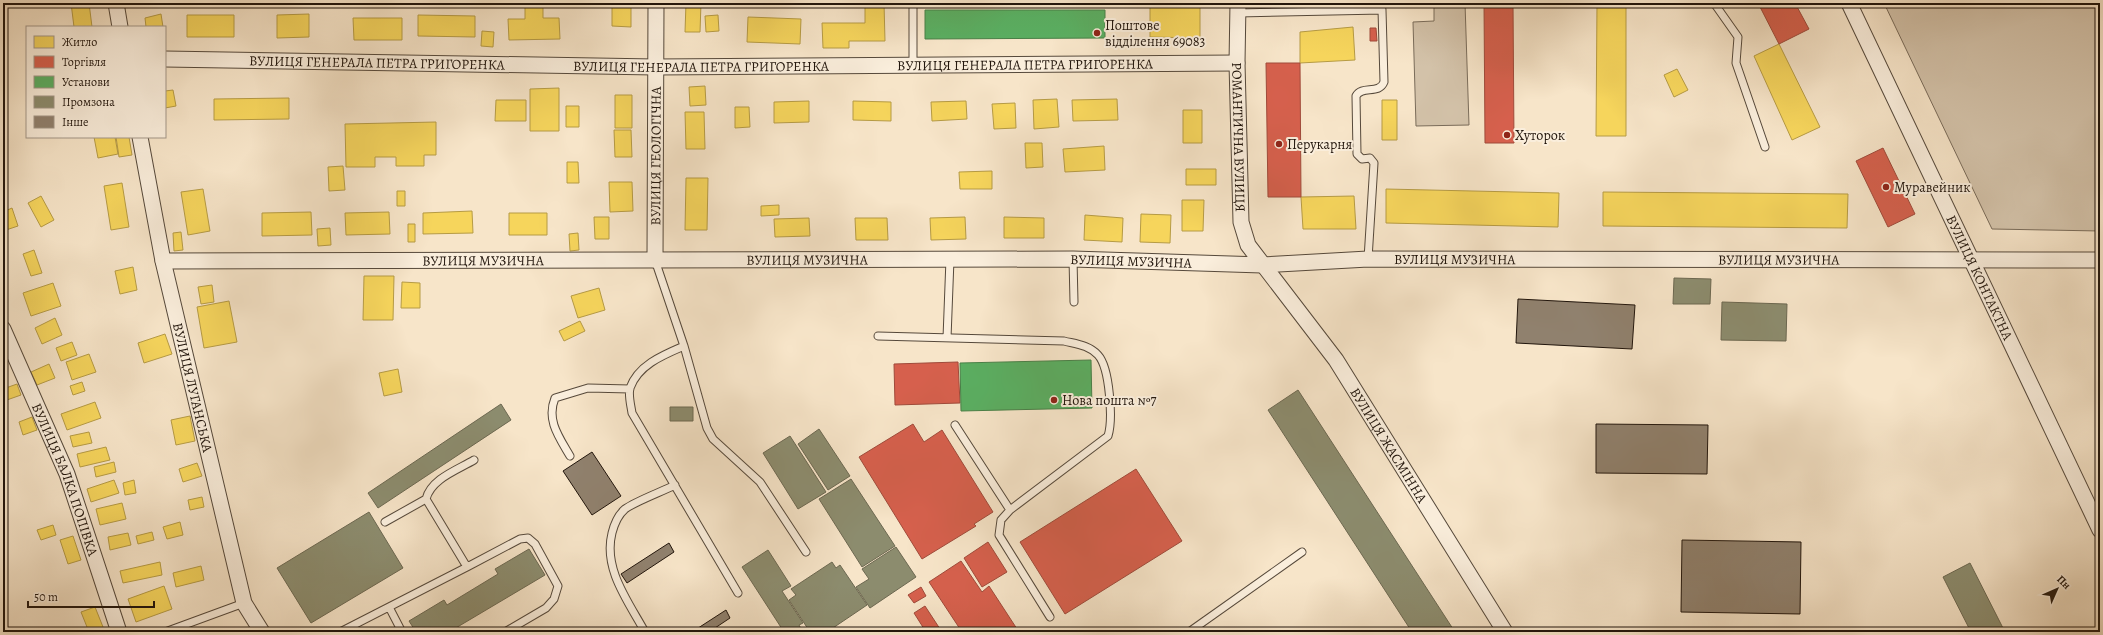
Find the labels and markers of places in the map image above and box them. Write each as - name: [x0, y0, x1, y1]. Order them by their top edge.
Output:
- place label: Поштове відділення 69083: [1105, 16, 1206, 51]
- marker: Поштове відділення 69083: [1092, 28, 1102, 38]
- place label: Хуторок: [1515, 126, 1565, 145]
- marker: Хуторок: [1502, 130, 1512, 140]
- place label: Перукарня: [1287, 135, 1352, 154]
- marker: Перукарня: [1274, 139, 1284, 149]
- place label: Муравейник: [1894, 178, 1971, 197]
- marker: Муравейник: [1881, 182, 1891, 192]
- place label: Нова пошта №7: [1062, 391, 1156, 410]
- marker: Нова пошта №7: [1049, 395, 1059, 405]

